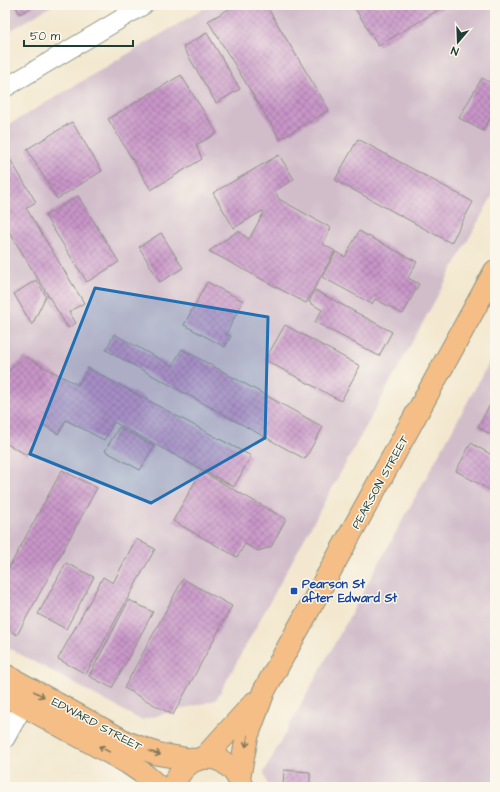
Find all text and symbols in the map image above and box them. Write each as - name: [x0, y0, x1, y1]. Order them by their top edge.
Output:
- scale bar: [24, 22, 133, 48]
- north arrow: [438, 22, 478, 62]
- text: 50 m: [30, 28, 61, 45]
- text: N: [449, 43, 461, 59]
- street label: PEARSON STREET: [348, 432, 413, 532]
- place label: Pearson St after Edward St: [301, 576, 397, 607]
- marker: Pearson St after Edward St: [289, 586, 299, 596]
- one-way arrow: [33, 690, 45, 698]
- street label: EDWARD STREET: [48, 693, 146, 756]
- one-way arrow: [242, 735, 250, 748]
- one-way arrow: [98, 745, 110, 753]
- one-way arrow: [148, 750, 161, 757]

